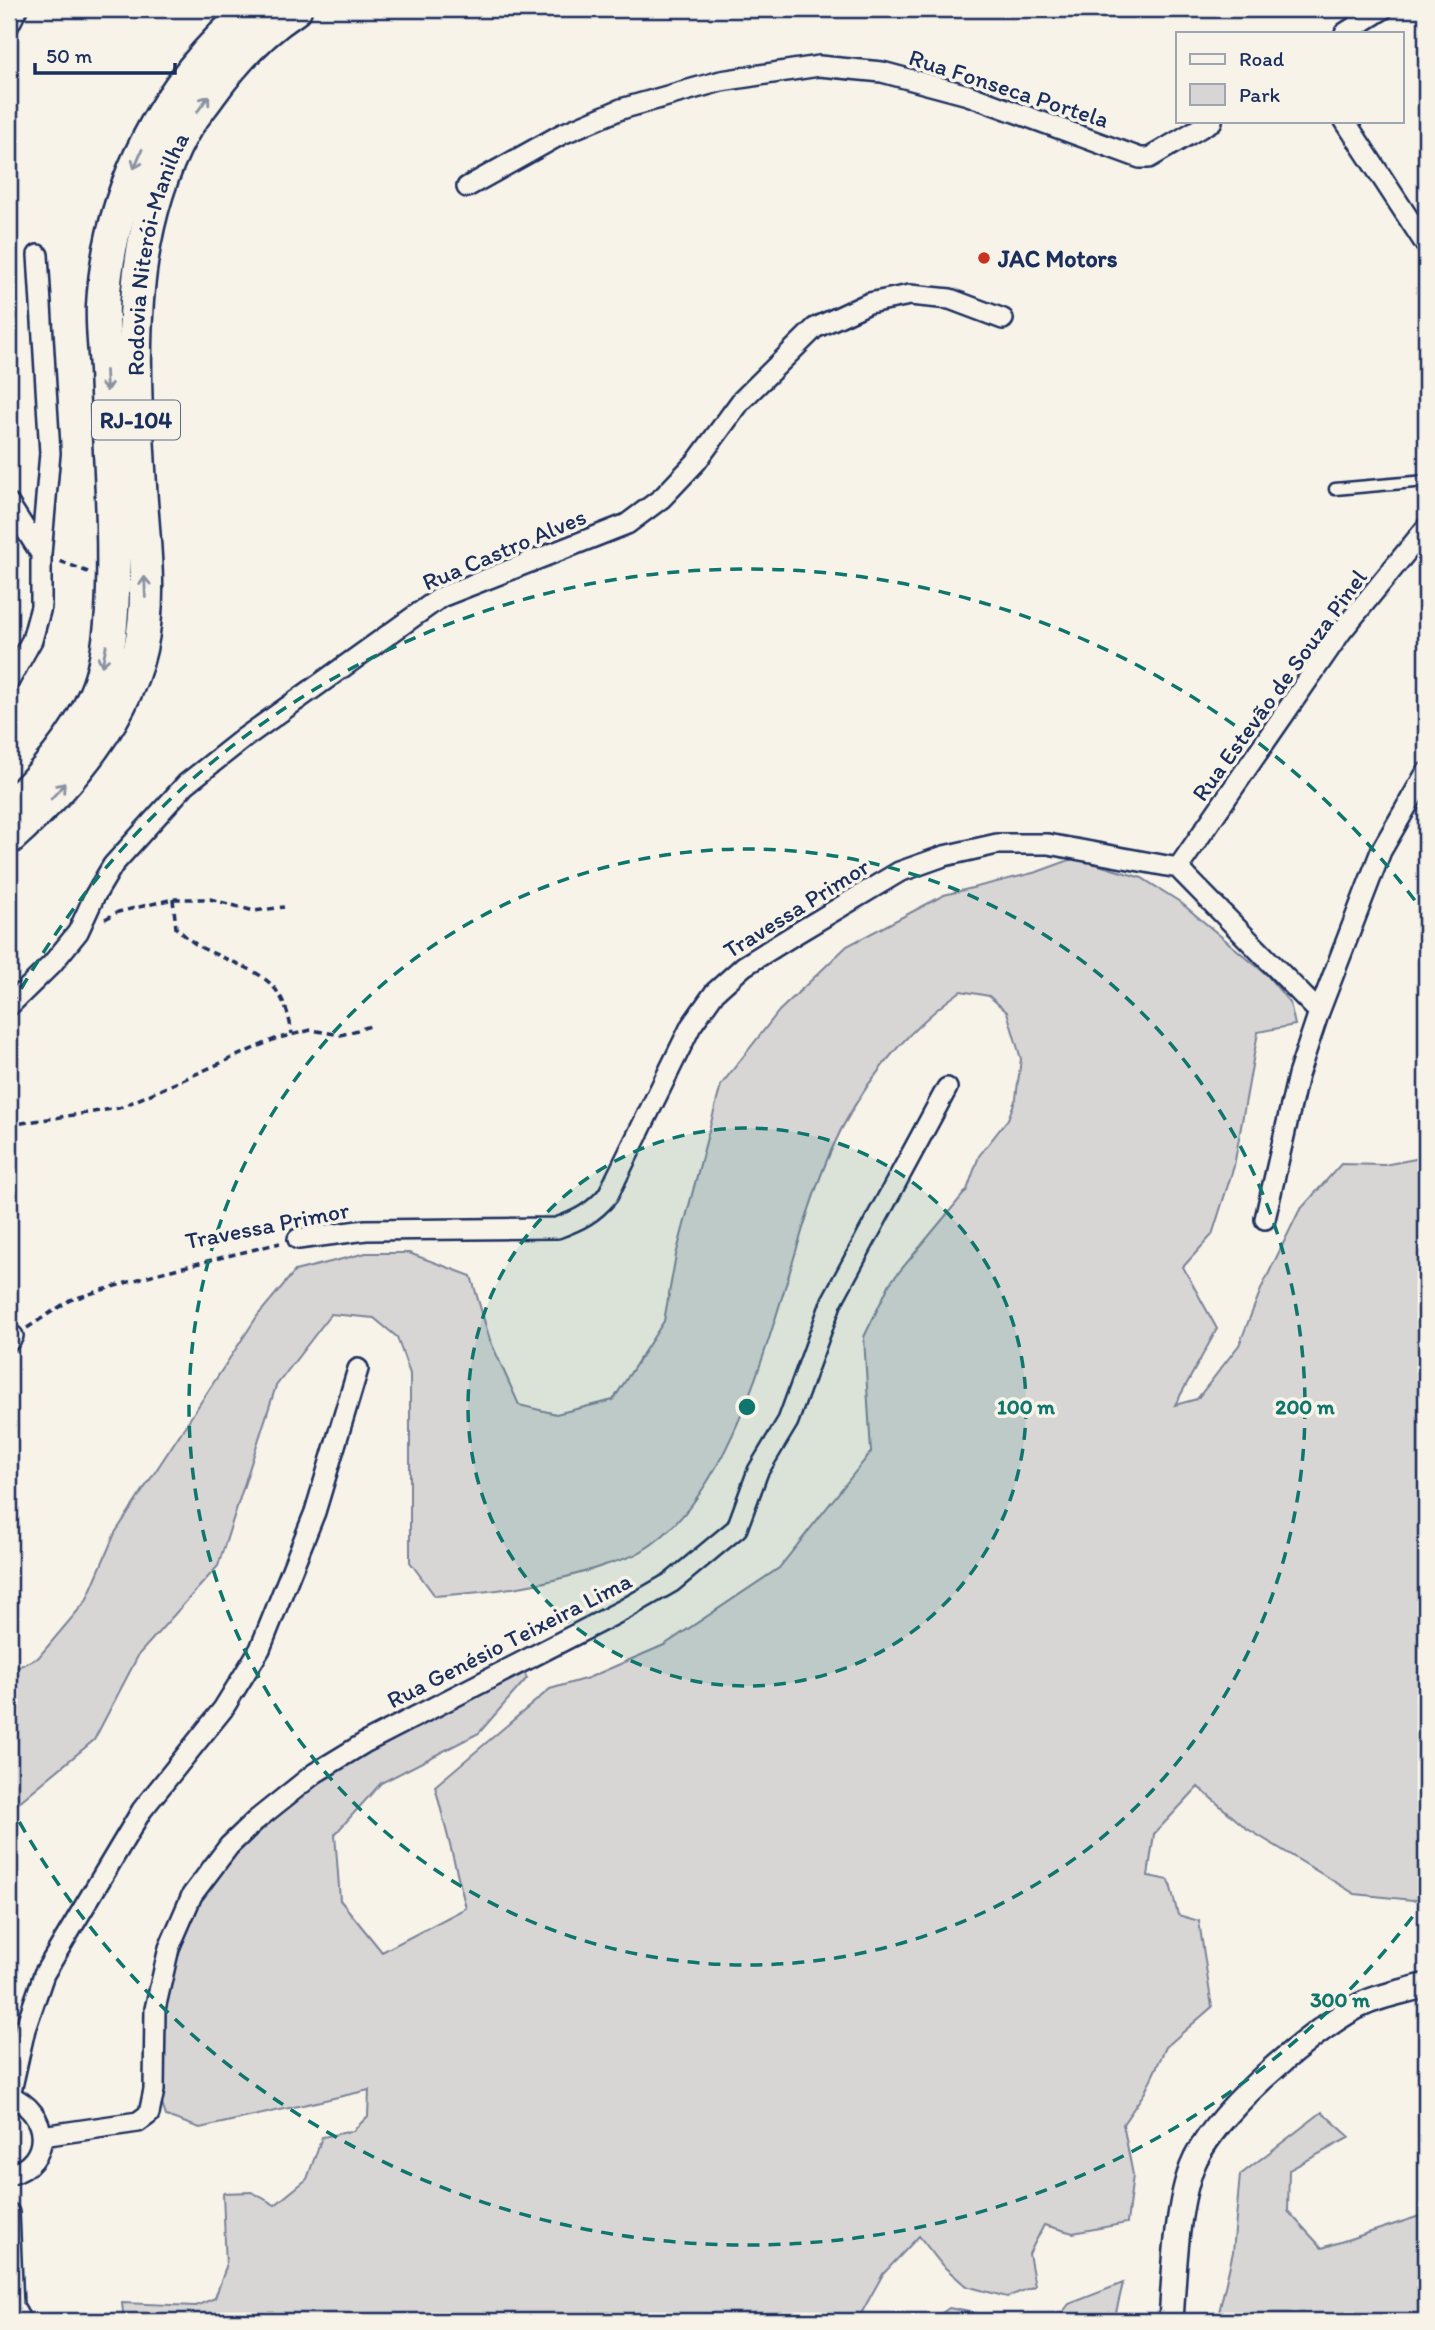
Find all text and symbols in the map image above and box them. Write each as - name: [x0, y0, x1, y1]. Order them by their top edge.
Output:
- scale bar: [35, 32, 175, 76]
- legend: [1176, 32, 1404, 122]
- street label: Rua Fonseca Portela: [906, 42, 1113, 134]
- text: 50 m: [46, 43, 93, 68]
- text: Road: [1239, 46, 1285, 71]
- text: Park: [1239, 82, 1281, 107]
- one-way arrow: [195, 95, 210, 114]
- street label: Rodovia Niterói-Manilha: [120, 127, 195, 376]
- one-way arrow: [130, 147, 143, 169]
- place label: JAC Motors: [997, 244, 1118, 273]
- marker: JAC Motors: [976, 250, 992, 266]
- one-way arrow: [100, 369, 113, 392]
- road number: RJ-104: [92, 400, 180, 440]
- street label: Rua Castro Alves: [418, 501, 590, 597]
- street label: Rua Estevão de Souza Pinel: [1185, 563, 1373, 807]
- one-way arrow: [139, 576, 152, 599]
- one-way arrow: [97, 644, 111, 667]
- one-way arrow: [50, 782, 66, 800]
- street label: Travessa Primor: [718, 851, 875, 964]
- street label: Travessa Primor: [183, 1195, 352, 1255]
- text: 100 m: [997, 1394, 1055, 1419]
- text: 200 m: [1275, 1394, 1335, 1419]
- centre of rings: [735, 1395, 759, 1419]
- street label: Rua Genésio Teixeira Lima: [382, 1565, 637, 1714]
- text: 300 m: [1310, 1987, 1370, 2012]

